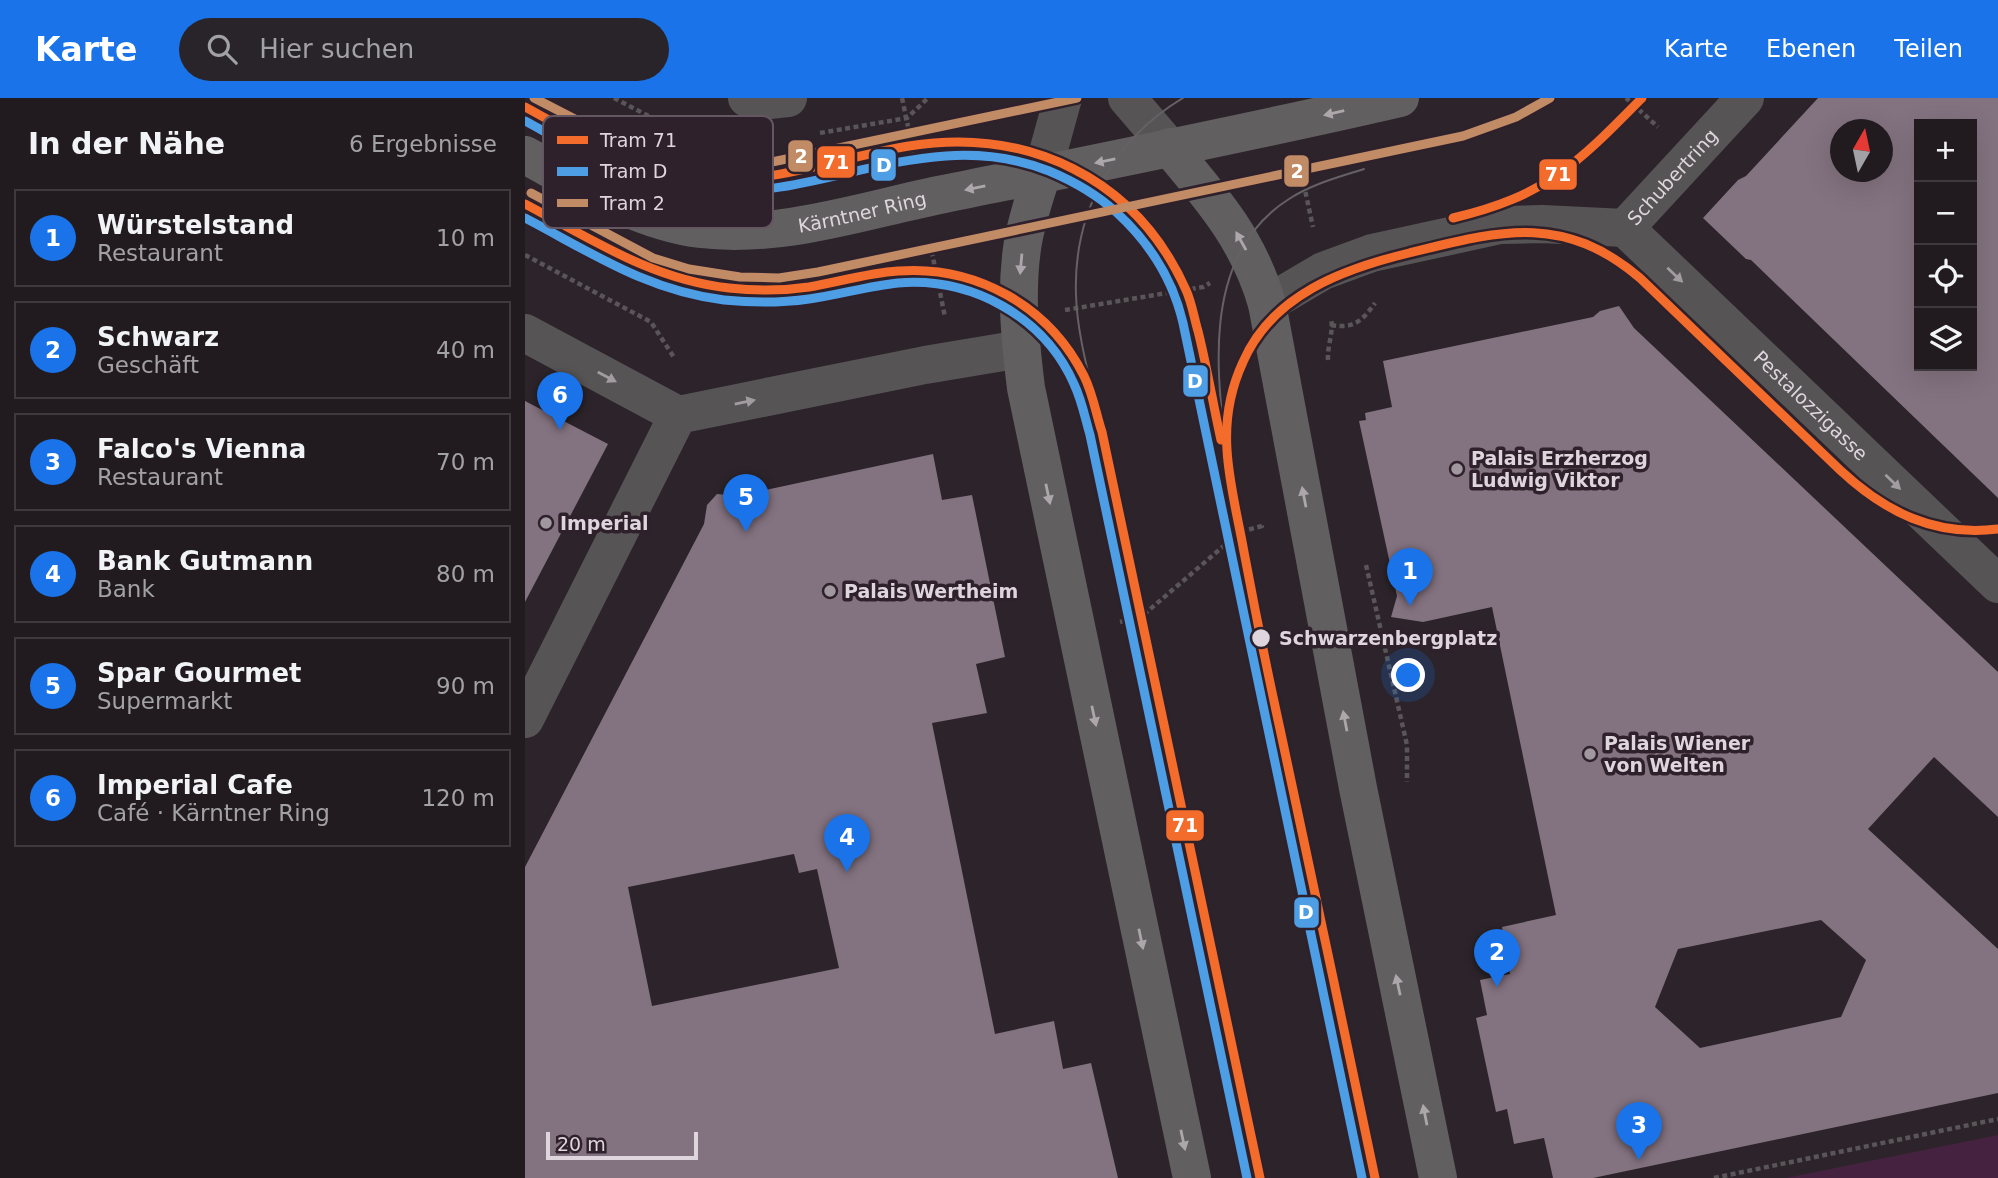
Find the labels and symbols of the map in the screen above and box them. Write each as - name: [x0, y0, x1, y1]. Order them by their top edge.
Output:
- one-way arrow: [1322, 108, 1344, 119]
- legend: [543, 116, 773, 228]
- north arrow: [1830, 119, 1893, 182]
- street label: Schubertring: [1623, 124, 1722, 229]
- text: Tram 71: [599, 129, 677, 151]
- line badge: 2: [787, 139, 814, 173]
- text: 2: [794, 145, 808, 167]
- line badge: 71: [816, 145, 856, 179]
- line badge: D: [870, 148, 897, 182]
- text: 71: [823, 151, 849, 173]
- text: D: [876, 154, 892, 176]
- line badge: 2: [1283, 154, 1310, 188]
- one-way arrow: [1094, 156, 1116, 167]
- line badge: 71: [1538, 158, 1578, 191]
- text: Tram D: [599, 160, 667, 182]
- text: 2: [1290, 160, 1304, 182]
- text: 71: [1545, 163, 1571, 185]
- one-way arrow: [964, 182, 986, 193]
- street label: Kärntner Ring: [796, 187, 928, 237]
- text: Tram 2: [599, 192, 665, 214]
- one-way arrow: [1235, 232, 1247, 251]
- one-way arrow: [1015, 254, 1026, 276]
- one-way arrow: [1666, 267, 1683, 283]
- street label: Pestalozzigasse: [1749, 346, 1872, 465]
- line badge: D: [1182, 364, 1209, 398]
- text: D: [1187, 370, 1203, 392]
- one-way arrow: [597, 371, 616, 383]
- pin: 6: [537, 372, 583, 430]
- one-way arrow: [734, 396, 756, 407]
- place label: Palais Erzherzog Ludwig Viktor: [1471, 447, 1648, 491]
- marker: Palais Erzherzog Ludwig Viktor: [1449, 461, 1465, 477]
- pin: 5: [723, 474, 769, 532]
- one-way arrow: [1885, 474, 1901, 490]
- one-way arrow: [1042, 483, 1053, 505]
- one-way arrow: [1298, 486, 1309, 508]
- place label: Imperial: [560, 512, 649, 534]
- marker: Imperial: [538, 515, 554, 531]
- pin: 1: [1387, 548, 1433, 606]
- place label: Palais Wertheim: [844, 580, 1018, 602]
- marker: Palais Wertheim: [822, 583, 838, 599]
- marker: Schwarzenbergplatz: [1250, 627, 1272, 649]
- place label: Schwarzenbergplatz: [1279, 627, 1497, 649]
- your location: [1391, 658, 1425, 692]
- one-way arrow: [1089, 705, 1100, 727]
- one-way arrow: [1340, 710, 1351, 732]
- place label: Palais Wiener von Welten: [1604, 732, 1751, 776]
- marker: Palais Wiener von Welten: [1582, 746, 1598, 762]
- line badge: 71: [1165, 809, 1205, 842]
- pin: 4: [824, 814, 870, 872]
- text: 71: [1172, 814, 1198, 836]
- line badge: D: [1293, 896, 1320, 929]
- text: D: [1298, 901, 1314, 923]
- one-way arrow: [1136, 928, 1147, 950]
- pin: 2: [1474, 929, 1520, 987]
- one-way arrow: [1393, 974, 1404, 996]
- pin: 3: [1616, 1102, 1662, 1160]
- one-way arrow: [1419, 1104, 1430, 1126]
- scale bar: [546, 1129, 698, 1161]
- one-way arrow: [1178, 1129, 1189, 1151]

